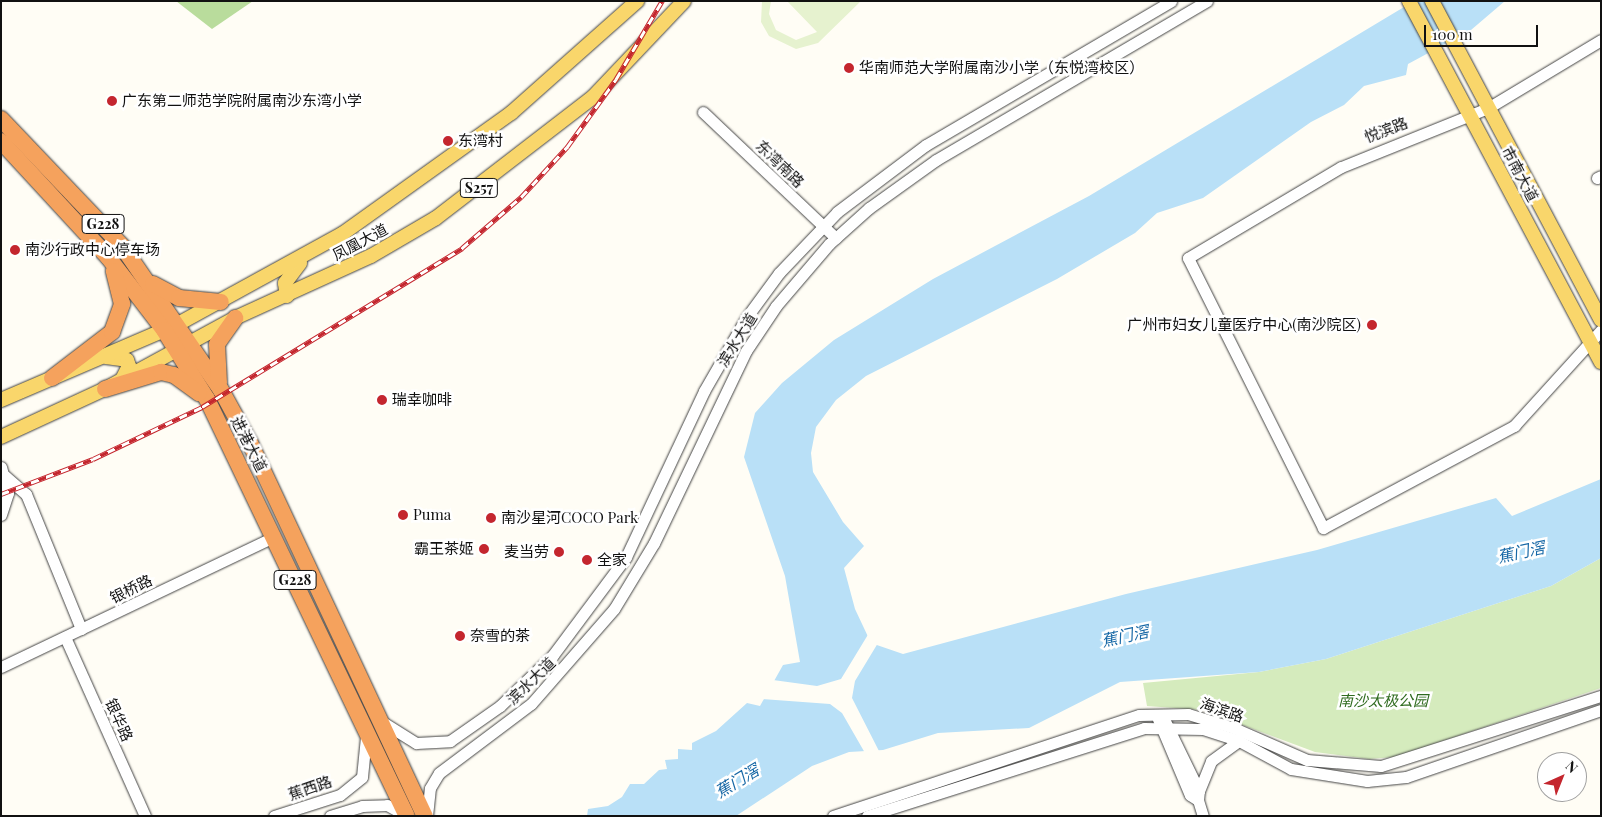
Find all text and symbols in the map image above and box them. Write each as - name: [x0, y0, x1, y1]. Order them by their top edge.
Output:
- scale bar: [1427, 15, 1541, 47]
- text: 100 m: [1432, 24, 1473, 44]
- place label: 华南师范大学附属南沙小学（东悦湾校区）: [859, 59, 1144, 77]
- marker: 华南师范大学附属南沙小学（东悦湾校区）: [843, 62, 855, 74]
- place label: 广东第二师范学院附属南沙东湾小学: [122, 92, 362, 110]
- marker: 广东第二师范学院附属南沙东湾小学: [106, 95, 118, 107]
- street label: 悦滨路: [1362, 114, 1410, 146]
- place label: 东湾村: [458, 132, 503, 150]
- marker: 东湾村: [442, 135, 454, 147]
- street label: 东湾南路: [752, 137, 808, 191]
- street label: 市南大道: [1498, 143, 1542, 205]
- road number: S257: [459, 177, 499, 200]
- road number: G228: [80, 212, 126, 235]
- street label: 凤凰大道: [329, 220, 391, 264]
- place label: 南沙行政中心停车场: [25, 241, 160, 259]
- marker: 南沙行政中心停车场: [9, 244, 21, 256]
- street label: 滨水大道: [713, 310, 761, 370]
- place label: 广州市妇女儿童医疗中心(南沙院区): [1127, 316, 1361, 334]
- marker: 广州市妇女儿童医疗中心(南沙院区): [1365, 318, 1379, 332]
- place label: 瑞幸咖啡: [392, 391, 452, 409]
- marker: 瑞幸咖啡: [376, 394, 388, 406]
- street label: 进港大道: [227, 413, 271, 475]
- place label: Puma: [413, 506, 451, 524]
- marker: Puma: [397, 509, 409, 521]
- place label: 南沙星河COCO Park: [501, 509, 638, 527]
- marker: 南沙星河COCO Park: [485, 512, 497, 524]
- water label: 蕉门滘: [1496, 538, 1546, 566]
- place label: 霸王茶姬: [414, 540, 474, 558]
- marker: 霸王茶姬: [478, 543, 490, 555]
- place label: 麦当劳: [504, 543, 549, 561]
- marker: 麦当劳: [553, 546, 565, 558]
- place label: 全家: [597, 551, 627, 569]
- marker: 全家: [581, 554, 593, 566]
- road number: G228: [272, 568, 318, 592]
- street label: 银桥路: [107, 571, 155, 607]
- water label: 蕉门滘: [1100, 622, 1150, 650]
- place label: 奈雪的茶: [470, 627, 530, 645]
- marker: 奈雪的茶: [454, 630, 466, 642]
- street label: 滨水大道: [503, 654, 559, 708]
- park label: 南沙太极公园: [1338, 692, 1428, 710]
- street label: 海滨路: [1198, 694, 1246, 726]
- street label: 银华路: [102, 696, 136, 744]
- north arrow: [1537, 752, 1587, 802]
- text: N: [1562, 756, 1582, 777]
- water label: 蕉门滘: [711, 760, 763, 802]
- street label: 蕉西路: [286, 772, 334, 804]

